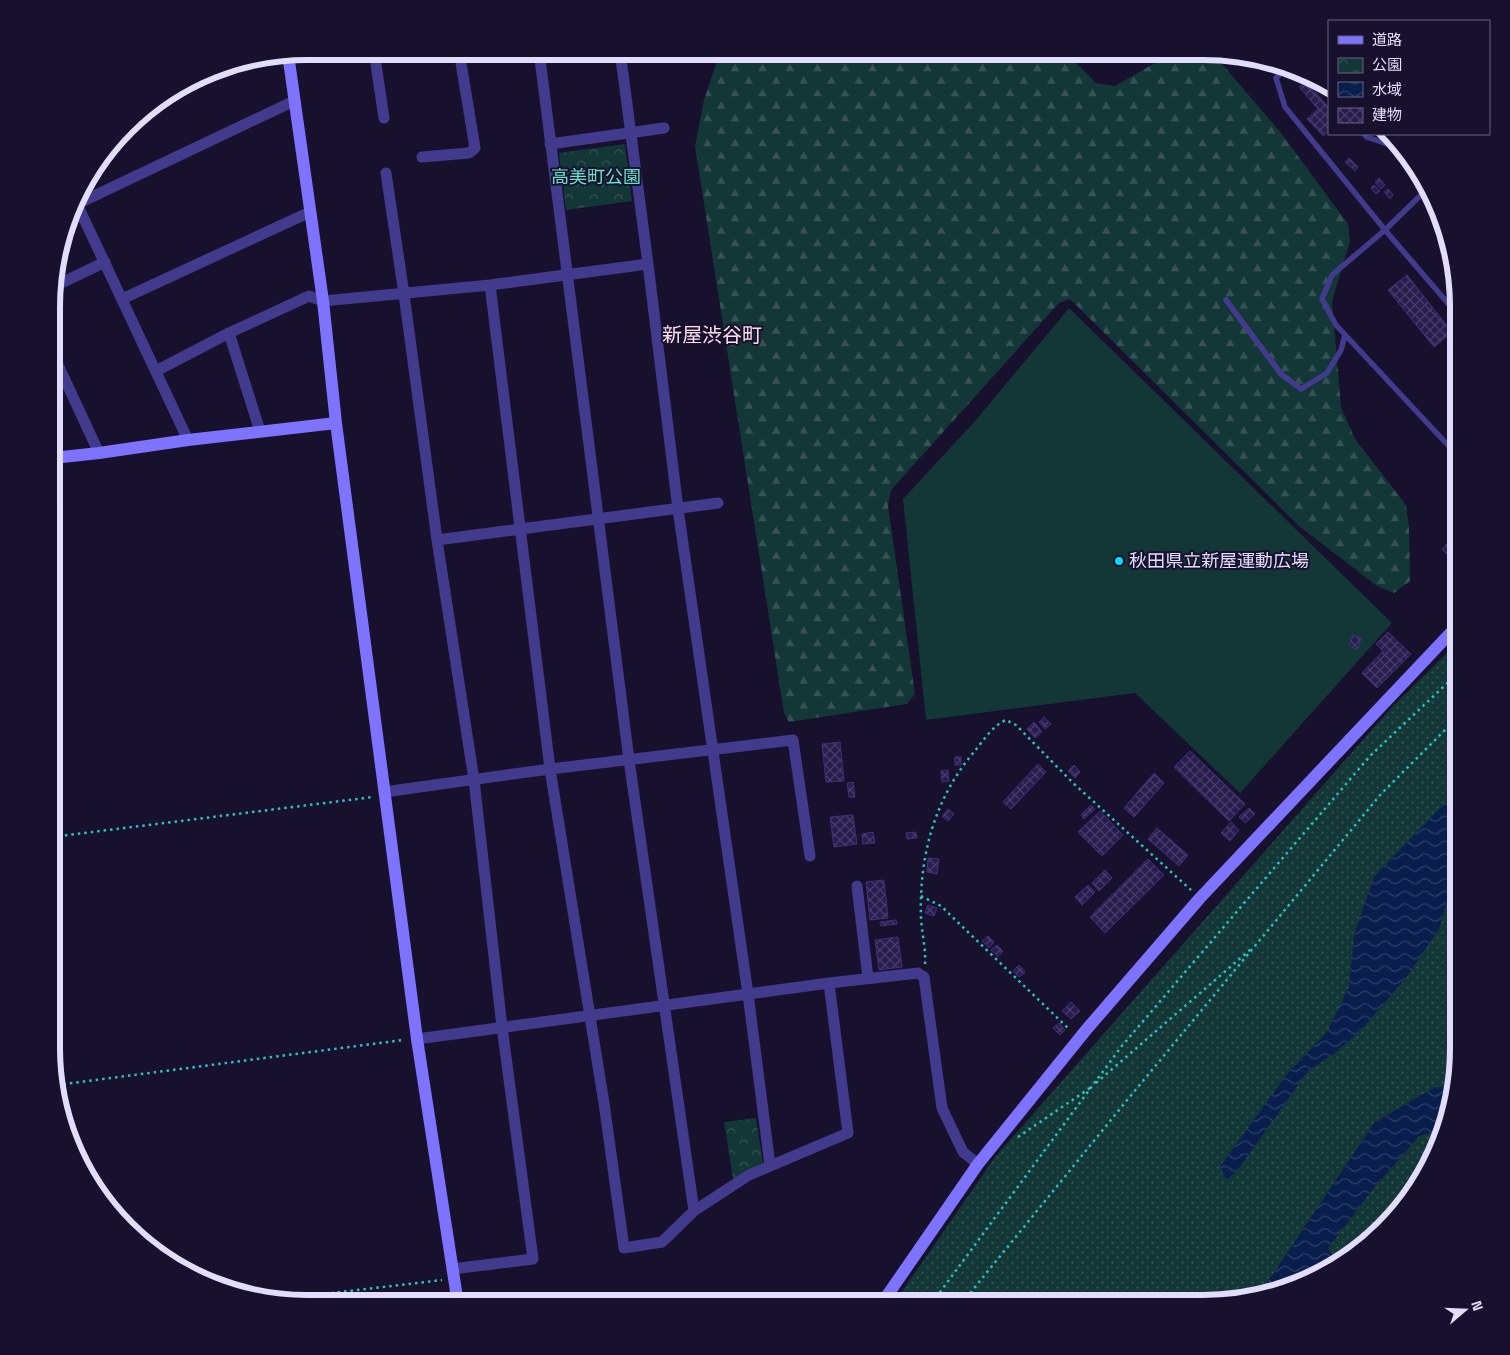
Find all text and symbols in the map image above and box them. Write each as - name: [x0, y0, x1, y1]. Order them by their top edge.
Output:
- legend: [1328, 20, 1490, 135]
- text: 道路: [1372, 30, 1402, 49]
- text: 公園: [1372, 55, 1402, 74]
- text: 水域: [1372, 80, 1402, 99]
- text: 建物: [1372, 105, 1402, 124]
- park label: 高美町公園: [551, 165, 641, 188]
- district label: 新屋渋谷町: [662, 322, 762, 348]
- place label: 秋田県立新屋運動広場: [1129, 549, 1309, 572]
- marker: 秋田県立新屋運動広場: [1113, 555, 1125, 567]
- north arrow: [1440, 1285, 1490, 1335]
- text: N: [1467, 1298, 1487, 1313]

